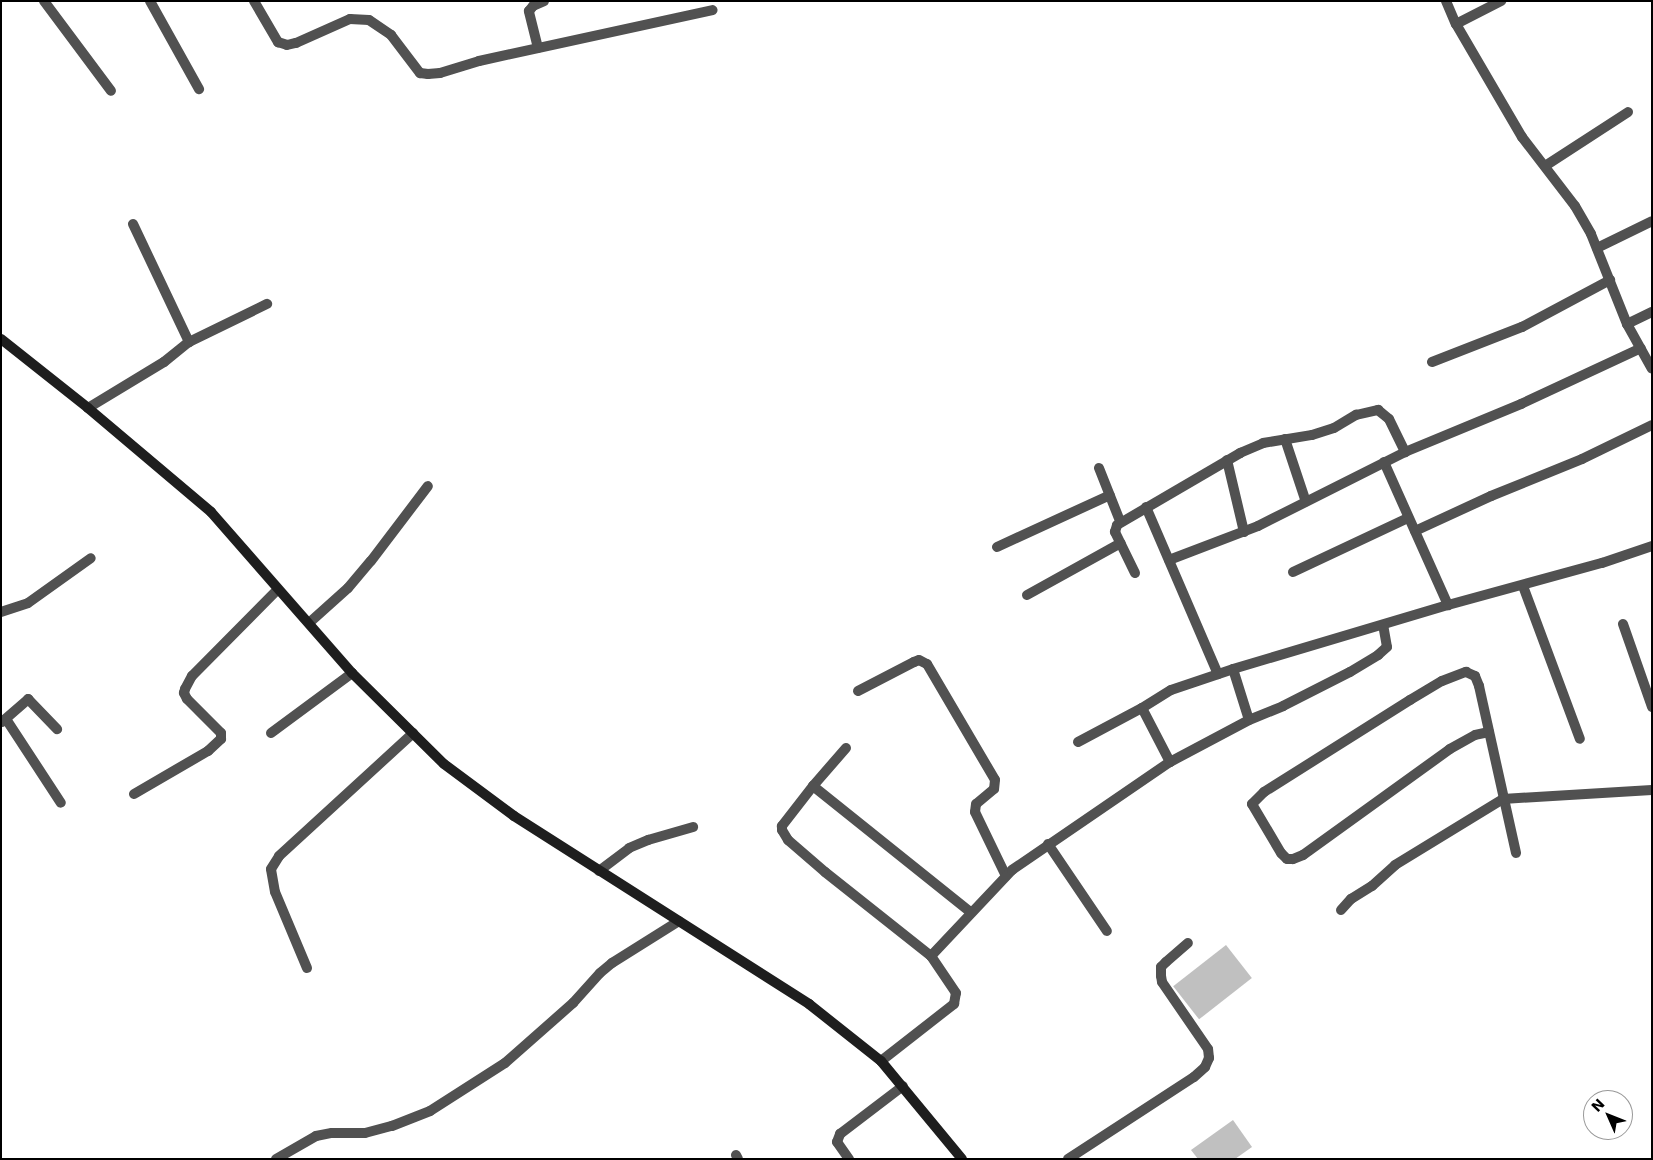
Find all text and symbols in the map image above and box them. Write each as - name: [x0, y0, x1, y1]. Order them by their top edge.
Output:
- north arrow: [1583, 1090, 1633, 1140]
- text: N: [1588, 1096, 1608, 1115]

